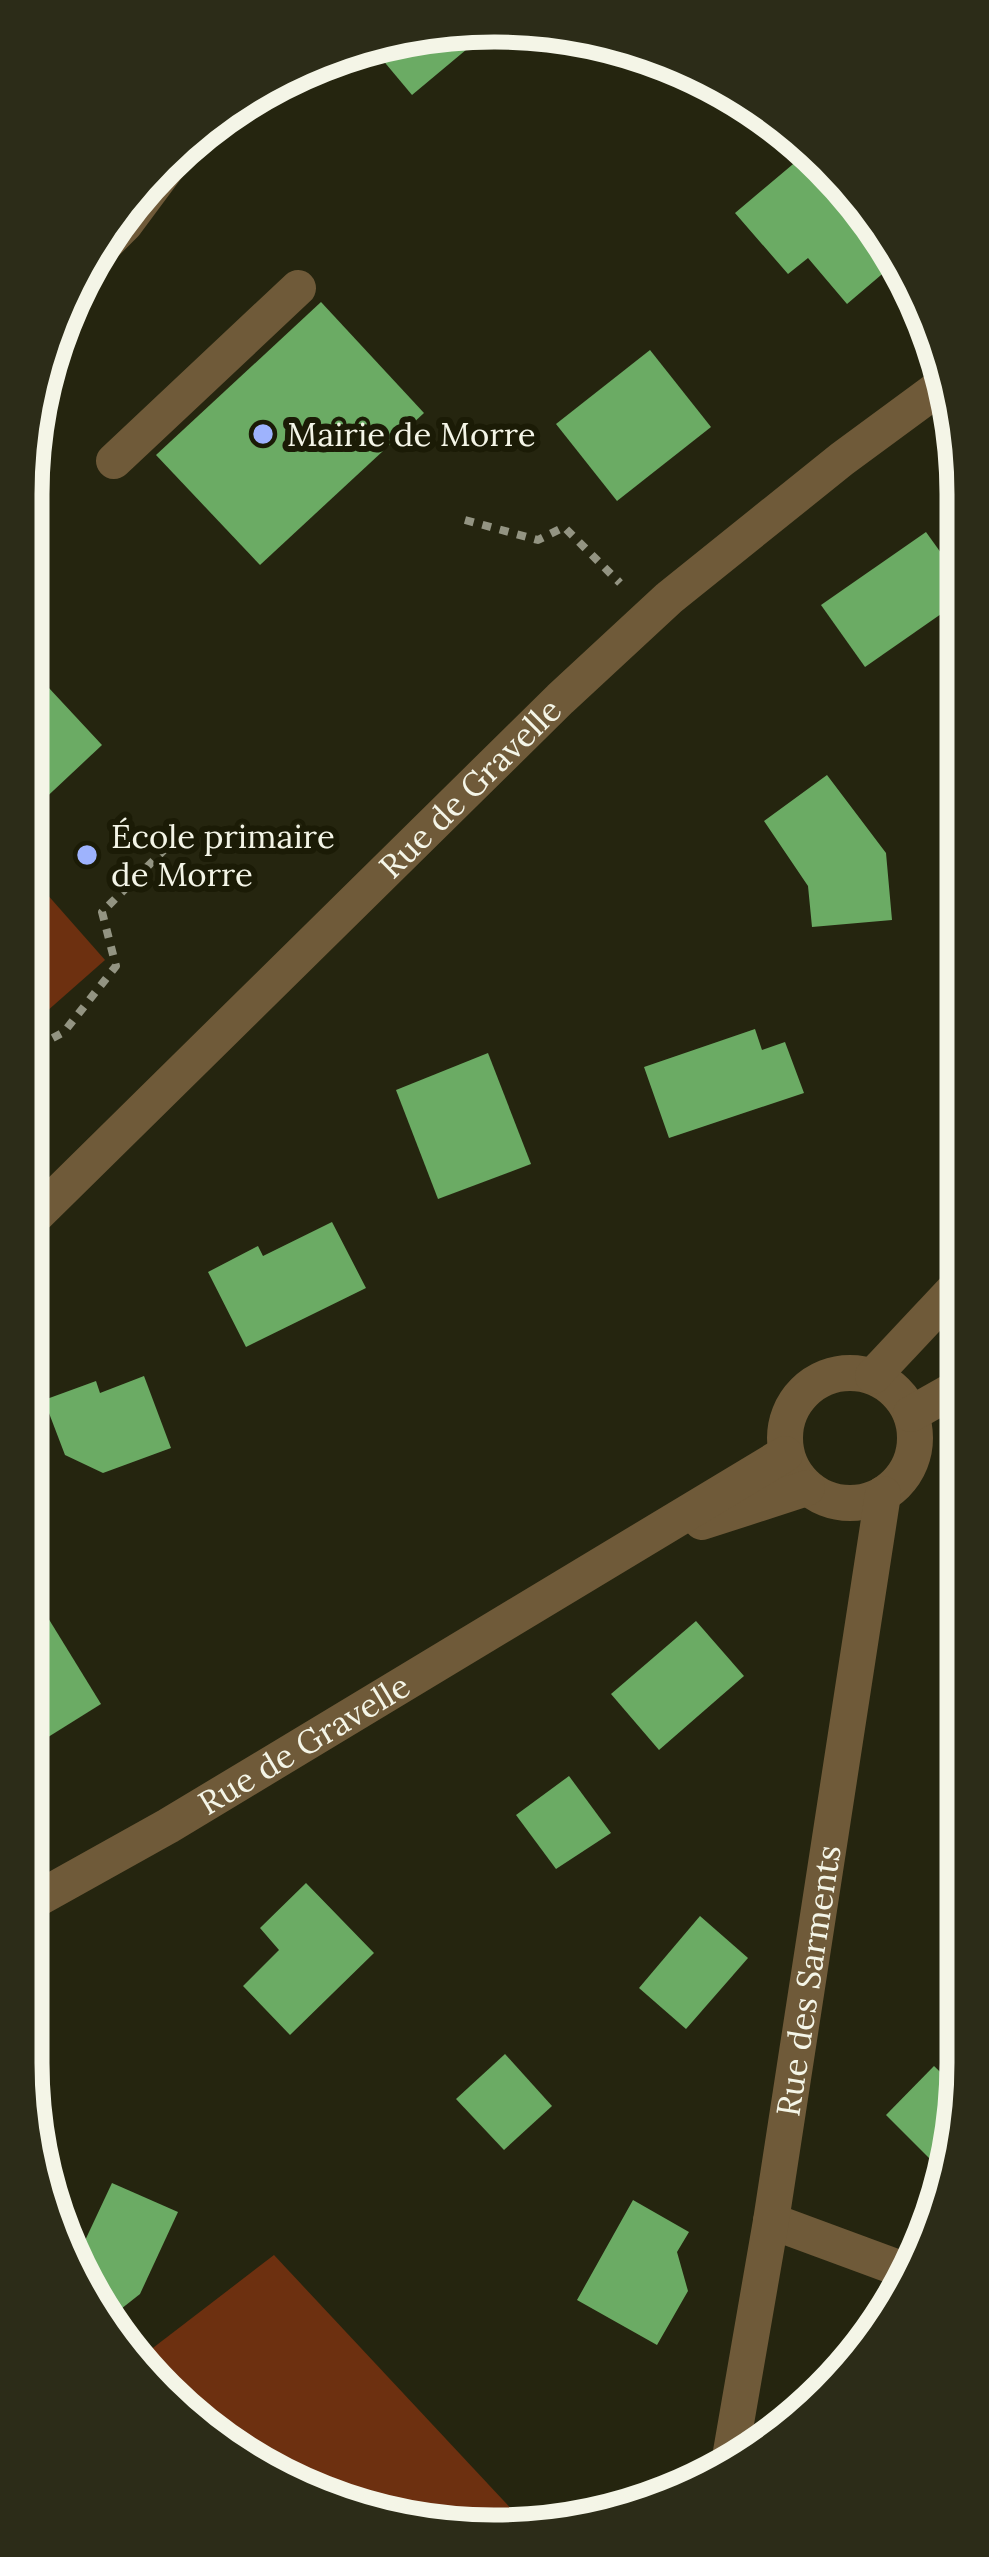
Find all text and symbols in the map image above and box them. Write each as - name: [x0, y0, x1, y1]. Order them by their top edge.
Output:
- place label: Mairie de Morre: [287, 413, 536, 455]
- marker: Mairie de Morre: [250, 421, 276, 447]
- street label: Rue de Gravelle: [370, 689, 570, 887]
- place label: École primaire de Morre: [111, 815, 335, 895]
- marker: École primaire de Morre: [74, 842, 100, 868]
- street label: Rue de Gravelle: [191, 1664, 417, 1824]
- street label: Rue des Sarments: [766, 1842, 850, 2119]

